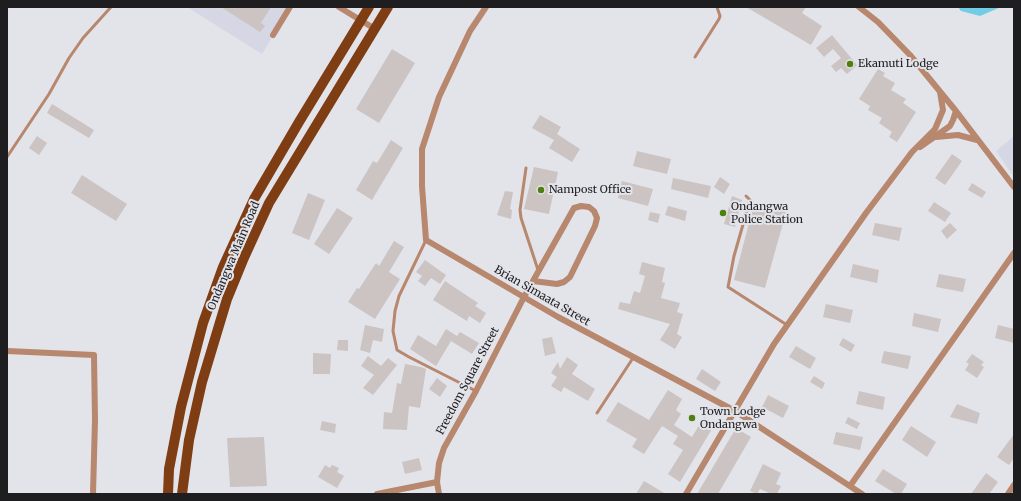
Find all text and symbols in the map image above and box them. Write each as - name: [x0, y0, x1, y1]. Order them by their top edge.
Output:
- place label: Ekamuti Lodge: [858, 57, 938, 71]
- marker: Ekamuti Lodge: [845, 59, 855, 69]
- place label: Nampost Office: [549, 183, 631, 197]
- marker: Nampost Office: [536, 185, 546, 195]
- street label: Ondangwa Main Road: [205, 200, 263, 312]
- place label: Ondangwa Police Station: [731, 200, 803, 226]
- marker: Ondangwa Police Station: [718, 208, 728, 218]
- street label: Brian Simaata Street: [492, 263, 592, 329]
- street label: Freedom Square Street: [434, 325, 502, 437]
- place label: Town Lodge Ondangwa: [700, 405, 766, 431]
- marker: Town Lodge Ondangwa: [687, 413, 697, 423]

